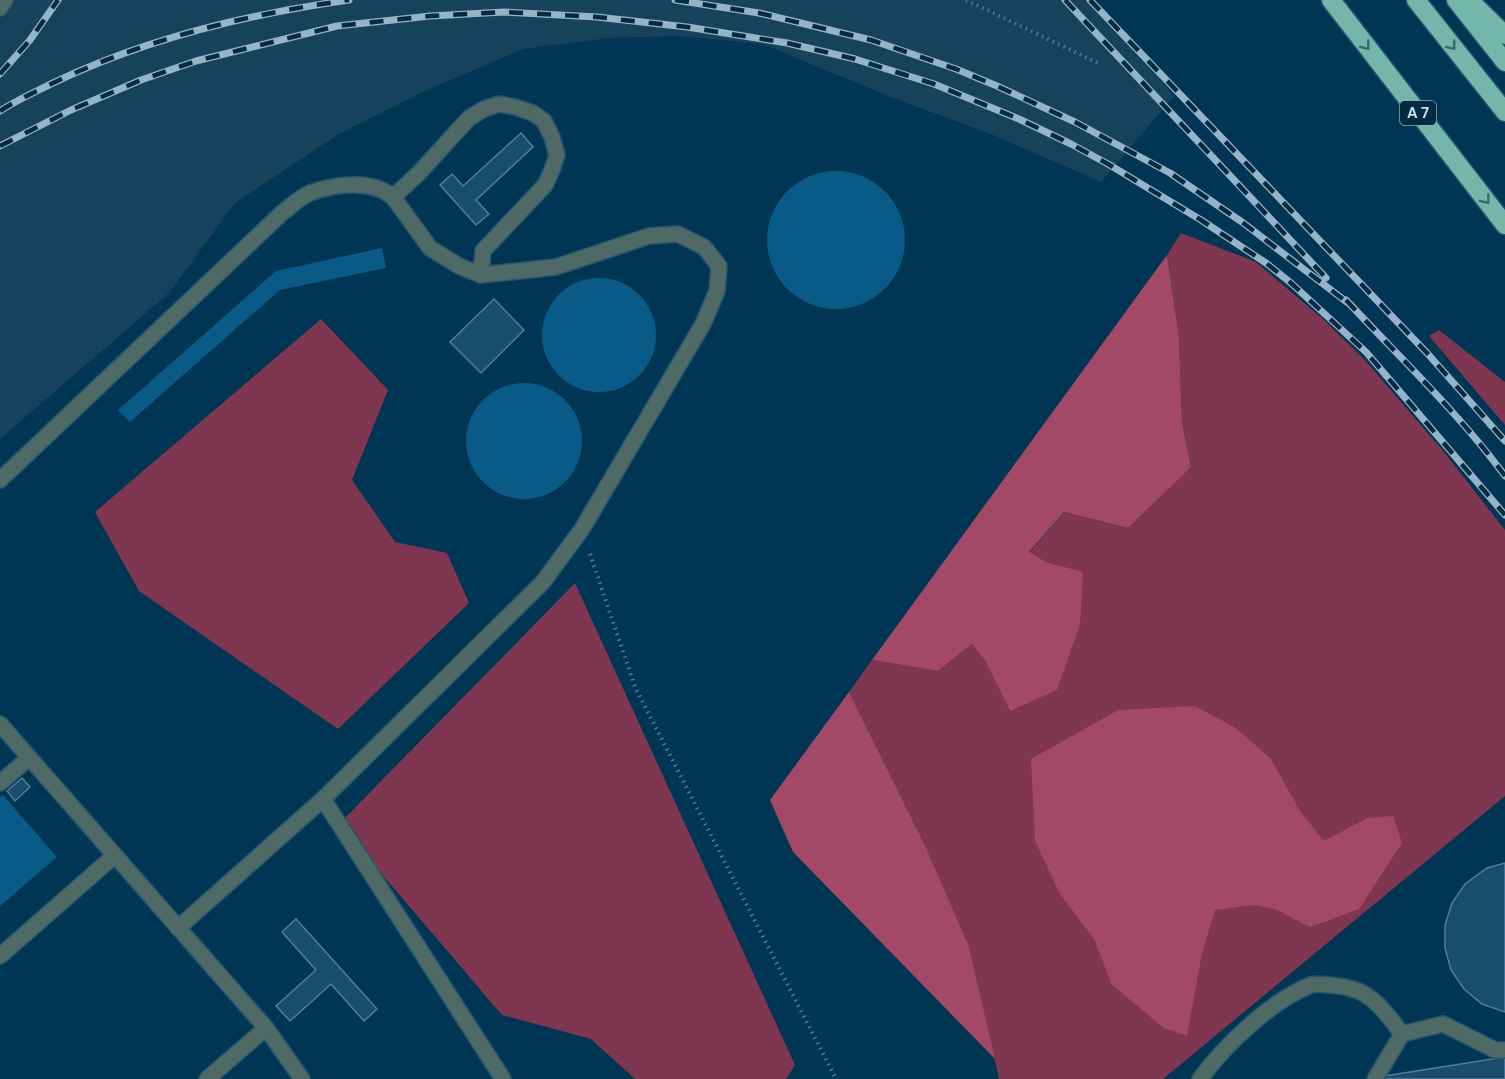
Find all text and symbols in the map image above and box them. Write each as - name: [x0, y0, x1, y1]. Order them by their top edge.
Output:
- one-way arrow: [1445, 39, 1456, 50]
- one-way arrow: [1359, 40, 1370, 51]
- road number: A 7: [1400, 101, 1436, 125]
- one-way arrow: [1478, 194, 1489, 205]

